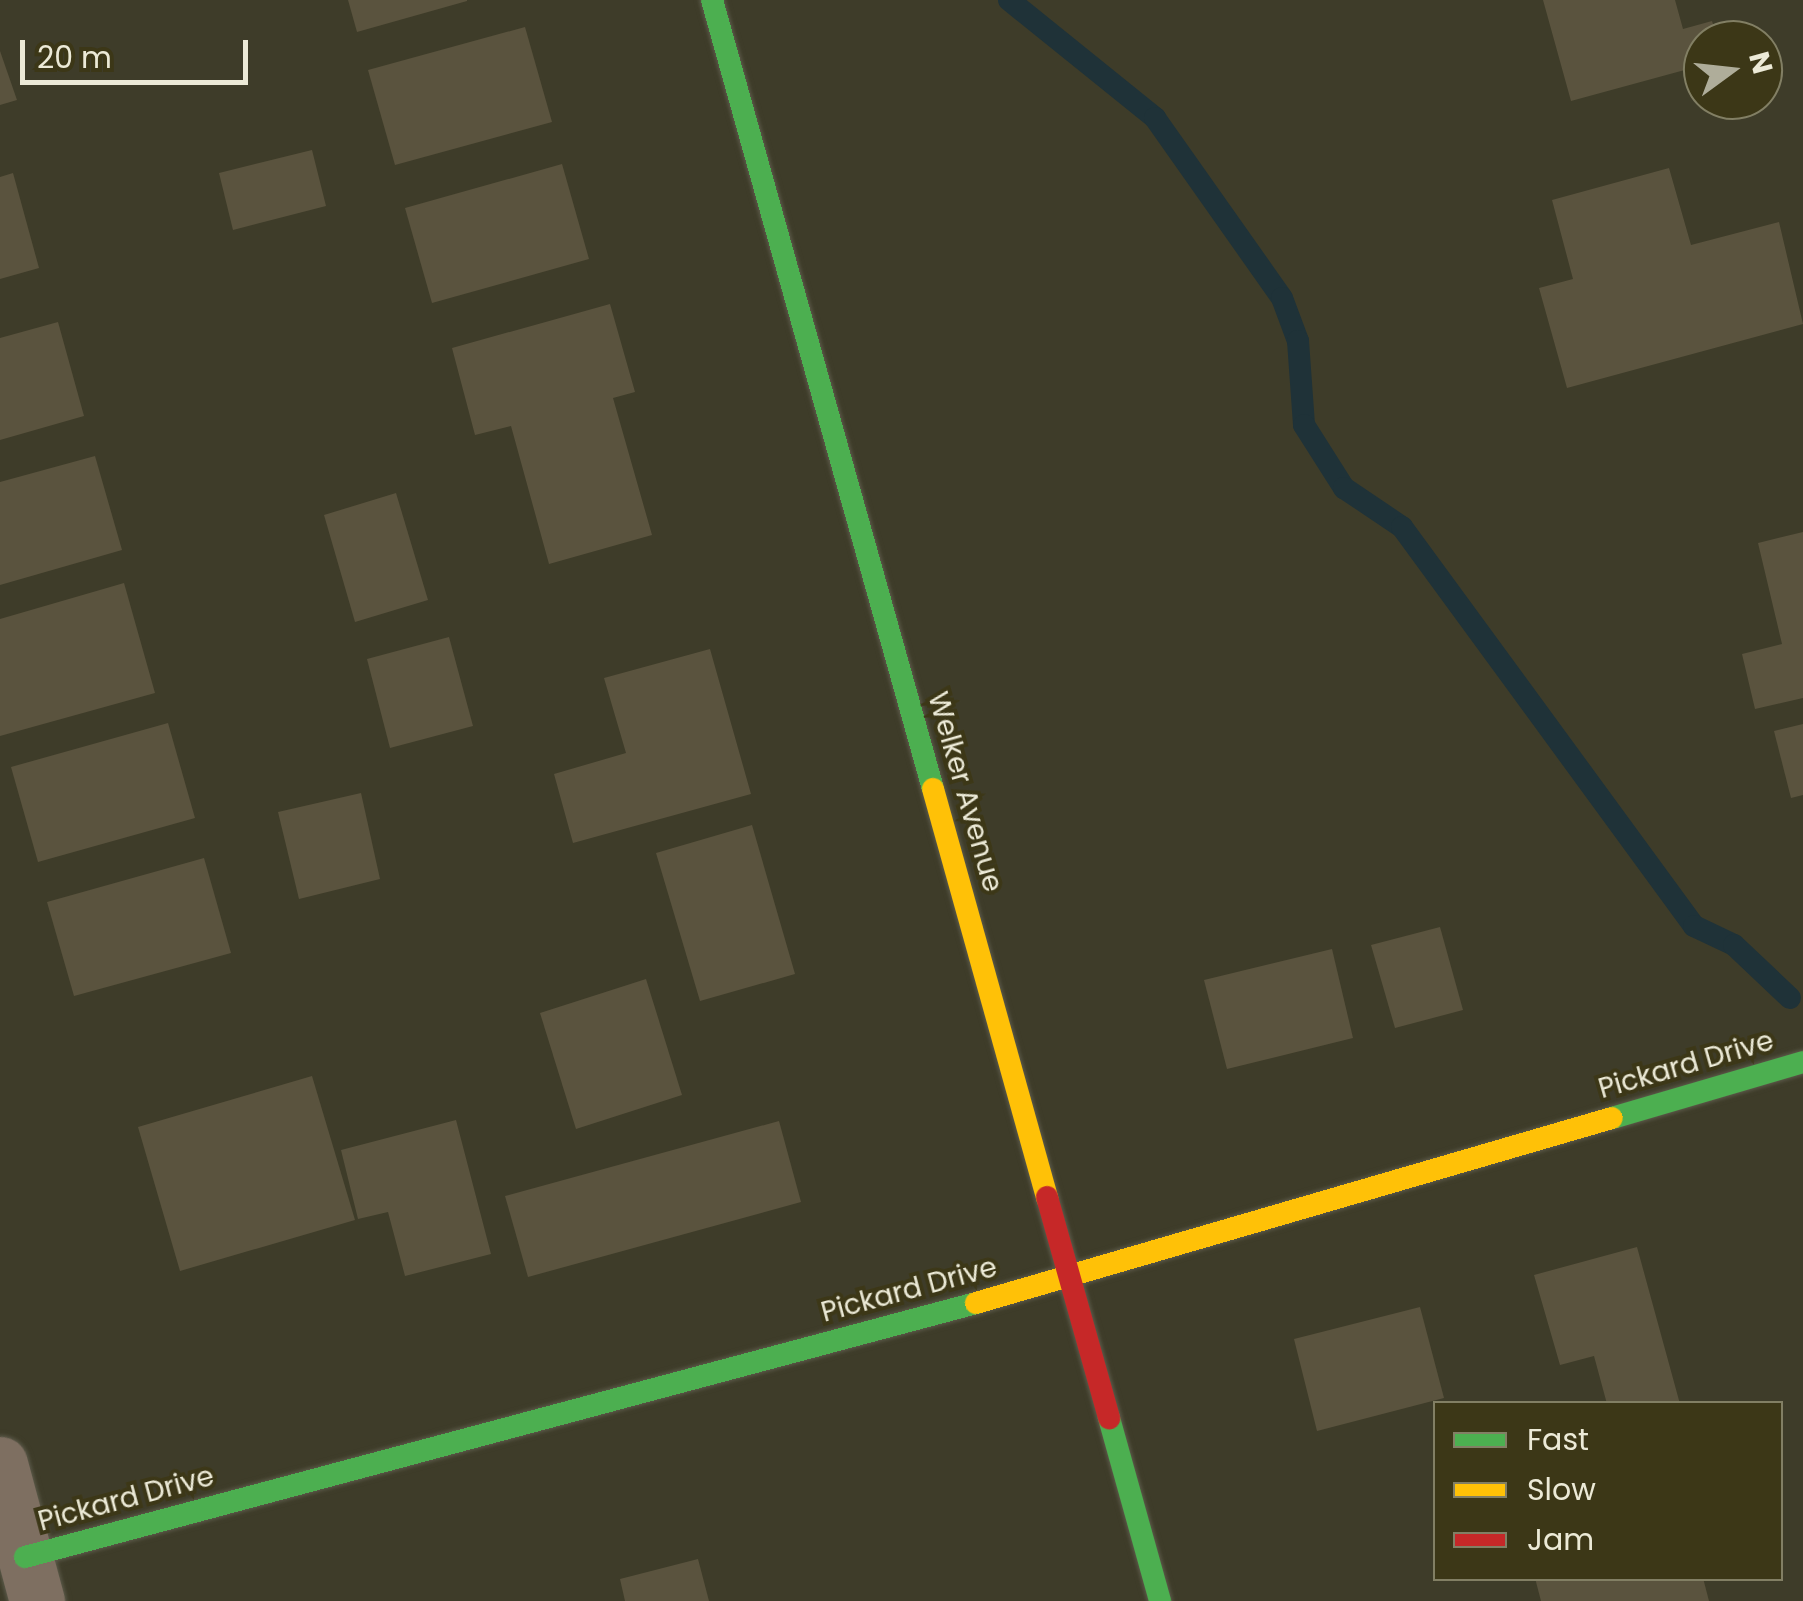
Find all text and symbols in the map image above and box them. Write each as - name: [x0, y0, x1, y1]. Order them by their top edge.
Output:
- scale bar: [25, 20, 252, 82]
- north arrow: [1683, 20, 1783, 120]
- text: 20 m: [37, 36, 112, 79]
- text: N: [1739, 47, 1782, 78]
- street label: Welker Avenue: [920, 688, 1010, 896]
- street label: Pickard Drive: [1595, 1024, 1777, 1106]
- street label: Pickard Drive: [817, 1250, 1001, 1330]
- legend: [1433, 1401, 1783, 1581]
- text: Fast: [1527, 1418, 1589, 1461]
- street label: Pickard Drive: [34, 1459, 218, 1539]
- text: Slow: [1527, 1468, 1596, 1511]
- text: Jam: [1527, 1518, 1594, 1561]

